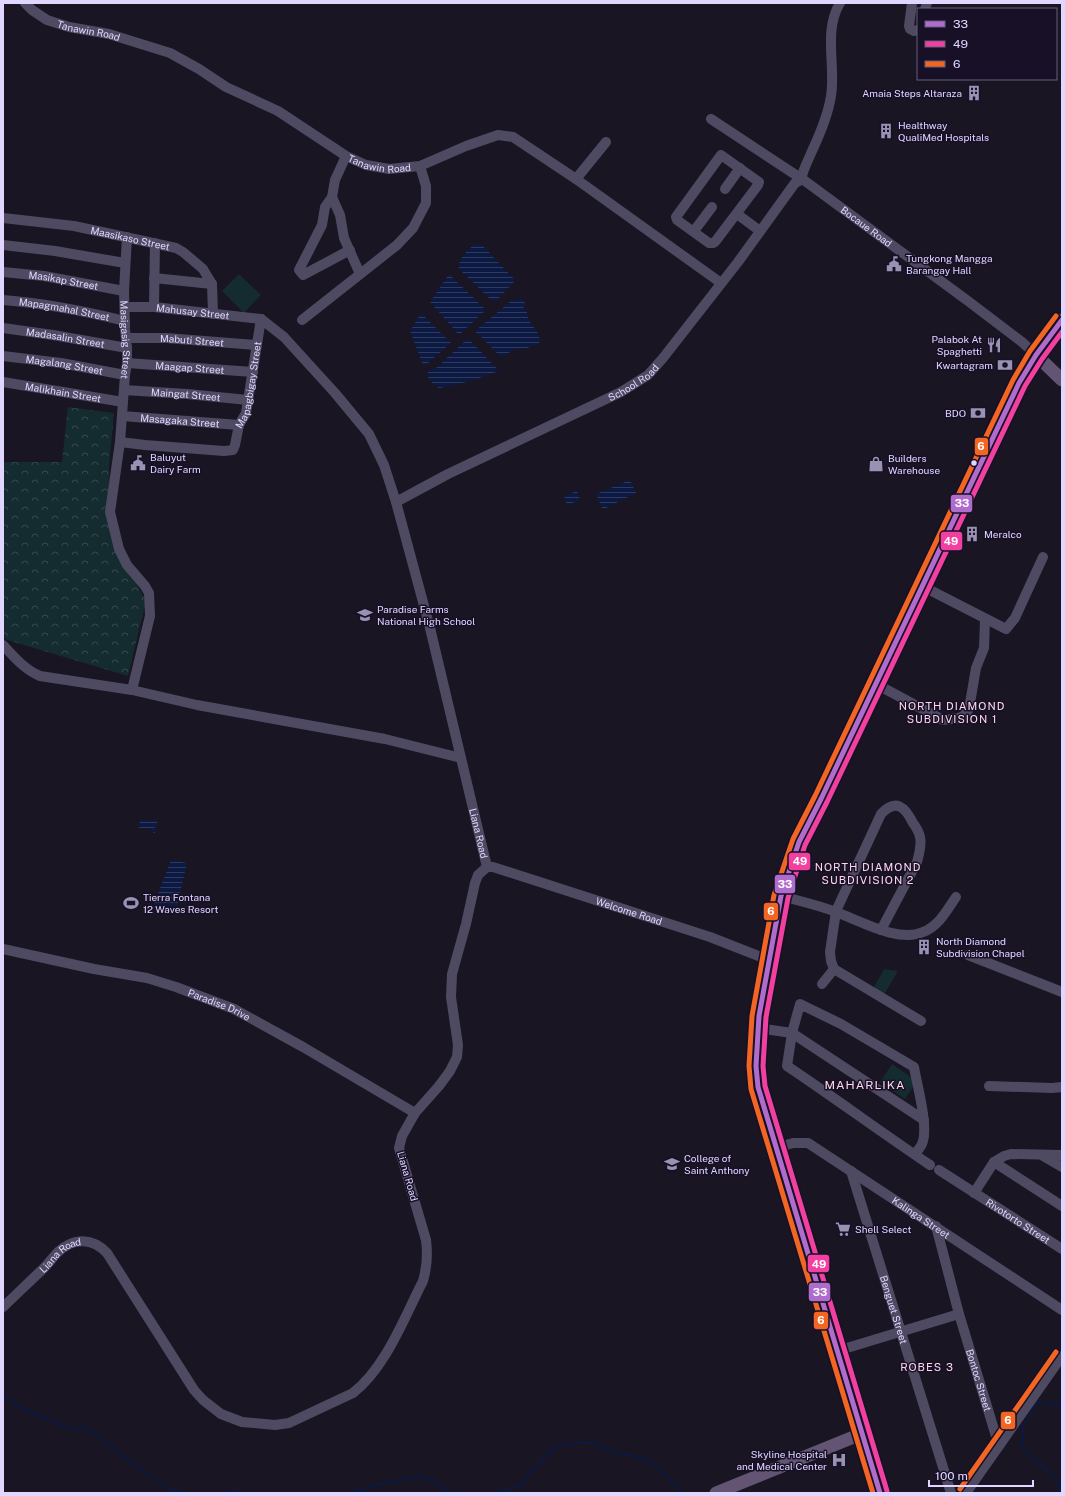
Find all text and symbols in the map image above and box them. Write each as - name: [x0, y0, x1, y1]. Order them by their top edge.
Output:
- legend: [917, 8, 1057, 80]
- text: 33: [953, 17, 968, 31]
- street label: Tanawin Road: [56, 18, 122, 43]
- text: 49: [953, 37, 968, 51]
- text: 6: [953, 57, 960, 71]
- building icon: Amaia Steps Altaraza: [965, 84, 983, 102]
- place label: Amaia Steps Altaraza: [862, 87, 962, 99]
- place label: Healthway QualiMed Hospitals: [898, 119, 989, 143]
- building icon: Healthway QualiMed Hospitals: [877, 122, 895, 140]
- street label: Tanawin Road: [346, 152, 411, 175]
- street label: Bocaue Road: [838, 203, 895, 249]
- street label: Maasikaso Street: [90, 224, 171, 253]
- place label: Tungkong Mangga Barangay Hall: [906, 252, 993, 276]
- public building icon: Tungkong Mangga Barangay Hall: [885, 255, 903, 273]
- street label: Masikap Street: [28, 269, 99, 292]
- street label: Mapagmahal Street: [18, 295, 111, 323]
- street label: Masigasig Street: [118, 300, 133, 380]
- street label: Mahusay Street: [156, 301, 230, 321]
- street label: Madasalin Street: [25, 325, 106, 350]
- street label: Mabuti Street: [160, 332, 224, 348]
- place label: Palabok At Spaghetti: [932, 333, 982, 357]
- restaurant icon: Palabok At Spaghetti: [985, 336, 1003, 354]
- street label: Mapagbigay Street: [232, 341, 263, 430]
- street label: Magalang Street: [25, 353, 104, 377]
- bank icon: Kwartagram: [996, 356, 1014, 374]
- street label: Maagap Street: [155, 359, 225, 376]
- place label: Kwartagram: [936, 359, 993, 371]
- street label: School Road: [606, 361, 661, 403]
- street label: Malikhain Street: [24, 380, 102, 404]
- street label: Maingat Street: [151, 386, 221, 403]
- bank icon: BDO: [969, 404, 987, 422]
- place label: BDO: [945, 407, 966, 419]
- street label: Masagaka Street: [140, 411, 220, 429]
- line badge: 6: [974, 437, 989, 456]
- text: 6: [977, 440, 985, 452]
- place label: Baluyut Dairy Farm: [150, 451, 201, 475]
- place label: Builders Warehouse: [888, 452, 940, 476]
- public building icon: Baluyut Dairy Farm: [129, 454, 147, 472]
- shop icon: Builders Warehouse: [867, 455, 885, 473]
- unlabelled marker: [969, 458, 979, 468]
- line badge: 33: [950, 494, 973, 513]
- text: 33: [955, 497, 969, 509]
- building icon: Meralco: [963, 525, 981, 543]
- place label: Meralco: [984, 528, 1022, 540]
- line badge: 49: [940, 531, 963, 551]
- text: 49: [944, 535, 958, 547]
- place label: Paradise Farms National High School: [377, 603, 475, 627]
- school or university icon: Paradise Farms National High School: [356, 606, 374, 624]
- district label: NORTH DIAMOND SUBDIVISION 1: [899, 700, 1005, 725]
- street label: Liana Road: [467, 807, 491, 860]
- line badge: 49: [788, 852, 811, 871]
- text: 49: [793, 855, 807, 867]
- district label: NORTH DIAMOND SUBDIVISION 2: [815, 861, 921, 886]
- line badge: 33: [774, 874, 796, 894]
- text: 33: [778, 878, 792, 890]
- place label: Tierra Fontana 12 Waves Resort: [143, 891, 218, 915]
- sports icon: Tierra Fontana 12 Waves Resort: [122, 894, 140, 912]
- street label: Welcome Road: [594, 895, 664, 927]
- line badge: 6: [763, 902, 779, 921]
- text: 6: [767, 905, 775, 917]
- place label: North Diamond Subdivision Chapel: [936, 935, 1025, 959]
- building icon: North Diamond Subdivision Chapel: [915, 938, 933, 956]
- street label: Paradise Drive: [186, 986, 253, 1023]
- district label: MAHARLIKA: [824, 1078, 906, 1092]
- street label: Liana Road: [395, 1150, 421, 1202]
- place label: College of Saint Anthony: [684, 1152, 750, 1176]
- school or university icon: College of Saint Anthony: [663, 1155, 681, 1173]
- street label: Kalinga Street: [890, 1194, 952, 1241]
- street label: Rivotorto Street: [984, 1196, 1052, 1246]
- supermarket icon: Shell Select: [834, 1220, 852, 1238]
- place label: Shell Select: [855, 1223, 911, 1235]
- street label: Liana Road: [37, 1235, 82, 1275]
- line badge: 49: [807, 1254, 830, 1273]
- text: 49: [812, 1258, 826, 1270]
- street label: Benguet Street: [878, 1274, 910, 1345]
- line badge: 33: [808, 1282, 831, 1302]
- text: 33: [813, 1286, 827, 1298]
- line badge: 6: [813, 1311, 829, 1330]
- text: 6: [817, 1314, 825, 1326]
- street label: Bontoc Street: [964, 1347, 994, 1413]
- district label: ROBES 3: [900, 1361, 954, 1373]
- line badge: 6: [1000, 1411, 1016, 1430]
- text: 6: [1004, 1414, 1012, 1426]
- place label: Skyline Hospital and Medical Center: [737, 1448, 827, 1472]
- hospital icon: Skyline Hospital and Medical Center: [830, 1451, 848, 1469]
- scale bar: [929, 1462, 1033, 1488]
- text: 100 m: [935, 1469, 968, 1483]

